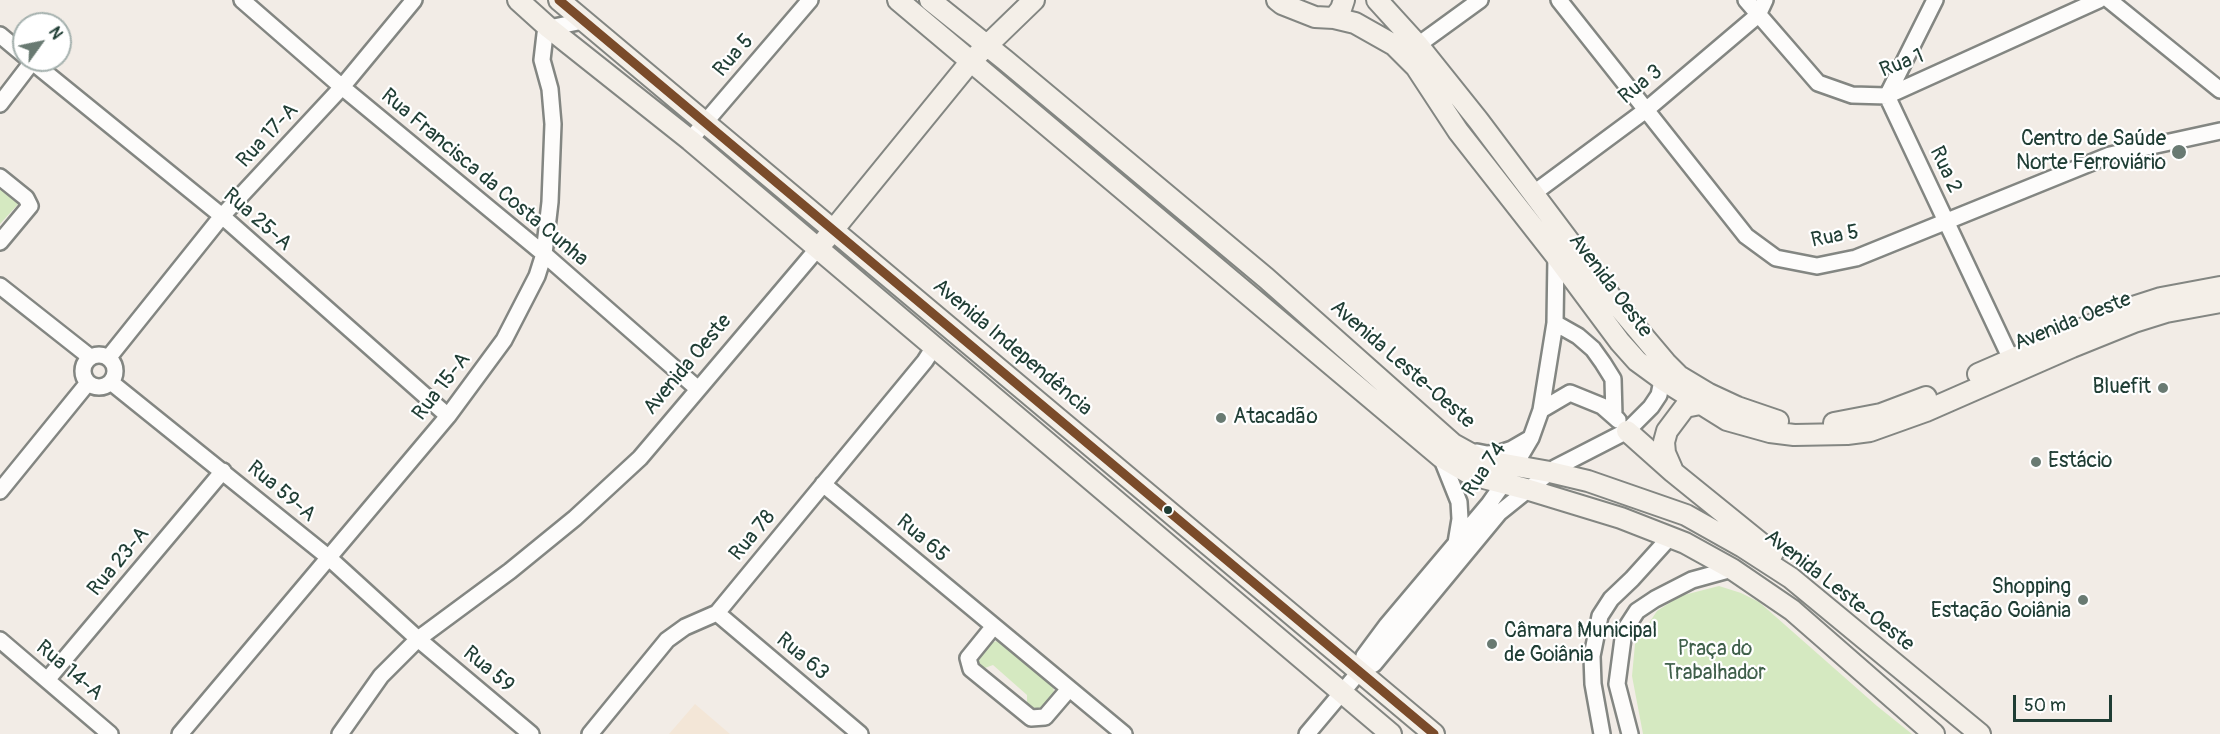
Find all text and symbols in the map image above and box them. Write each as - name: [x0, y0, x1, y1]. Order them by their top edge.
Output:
- north arrow: [12, 12, 72, 72]
- text: N: [44, 23, 67, 43]
- street label: Rua 5: [709, 29, 759, 83]
- street label: Rua 1: [1876, 44, 1928, 84]
- street label: Rua 3: [1614, 60, 1668, 110]
- street label: Rua Francisca da Costa Cunha: [375, 84, 593, 272]
- street label: Rua 17-A: [232, 99, 304, 173]
- place label: Centro de Saúde Norte Ferroviário: [2016, 127, 2166, 177]
- street label: Rua 2: [1923, 143, 1967, 197]
- marker: Centro de Saúde Norte Ferroviário: [2170, 143, 2188, 161]
- street label: Rua 25-A: [218, 183, 296, 257]
- street label: Rua 5: [1809, 220, 1861, 254]
- street label: Avenida Oeste: [1563, 229, 1657, 343]
- street label: Avenida Independência: [927, 274, 1097, 422]
- street label: Avenida Oeste: [2011, 287, 2135, 357]
- street label: Avenida Leste-Oeste: [1325, 295, 1479, 435]
- street label: Avenida Oeste: [639, 309, 737, 421]
- street label: Rua 15-A: [408, 348, 476, 426]
- place label: Bluefit: [2092, 375, 2151, 401]
- marker: Bluefit: [2156, 381, 2170, 395]
- place label: Atacadão: [1233, 405, 1318, 431]
- marker: Atacadão: [1214, 411, 1228, 425]
- street label: Rua 74: [1458, 438, 1512, 502]
- place label: Estácio: [2048, 449, 2112, 475]
- marker: Estácio: [2029, 455, 2043, 469]
- street label: Rua 59-A: [242, 456, 320, 528]
- unlabelled marker: [1162, 504, 1174, 516]
- street label: Rua 78: [724, 505, 782, 567]
- street label: Rua 65: [891, 510, 953, 568]
- street label: Rua 23-A: [83, 522, 155, 602]
- street label: Avenida Leste-Oeste: [1759, 525, 1919, 657]
- place label: Shopping Estação Goiânia: [1931, 575, 2071, 625]
- marker: Shopping Estação Goiânia: [2076, 593, 2090, 607]
- place label: Câmara Municipal de Goiânia: [1504, 619, 1657, 669]
- street label: Rua 63: [771, 628, 833, 686]
- street label: Rua 14-A: [30, 636, 108, 706]
- marker: Câmara Municipal de Goiânia: [1485, 637, 1499, 651]
- park label: Praça do Trabalhador: [1664, 637, 1766, 687]
- street label: Rua 59: [457, 641, 519, 699]
- scale bar: [2016, 683, 2115, 721]
- text: 50 m: [2024, 694, 2066, 717]

